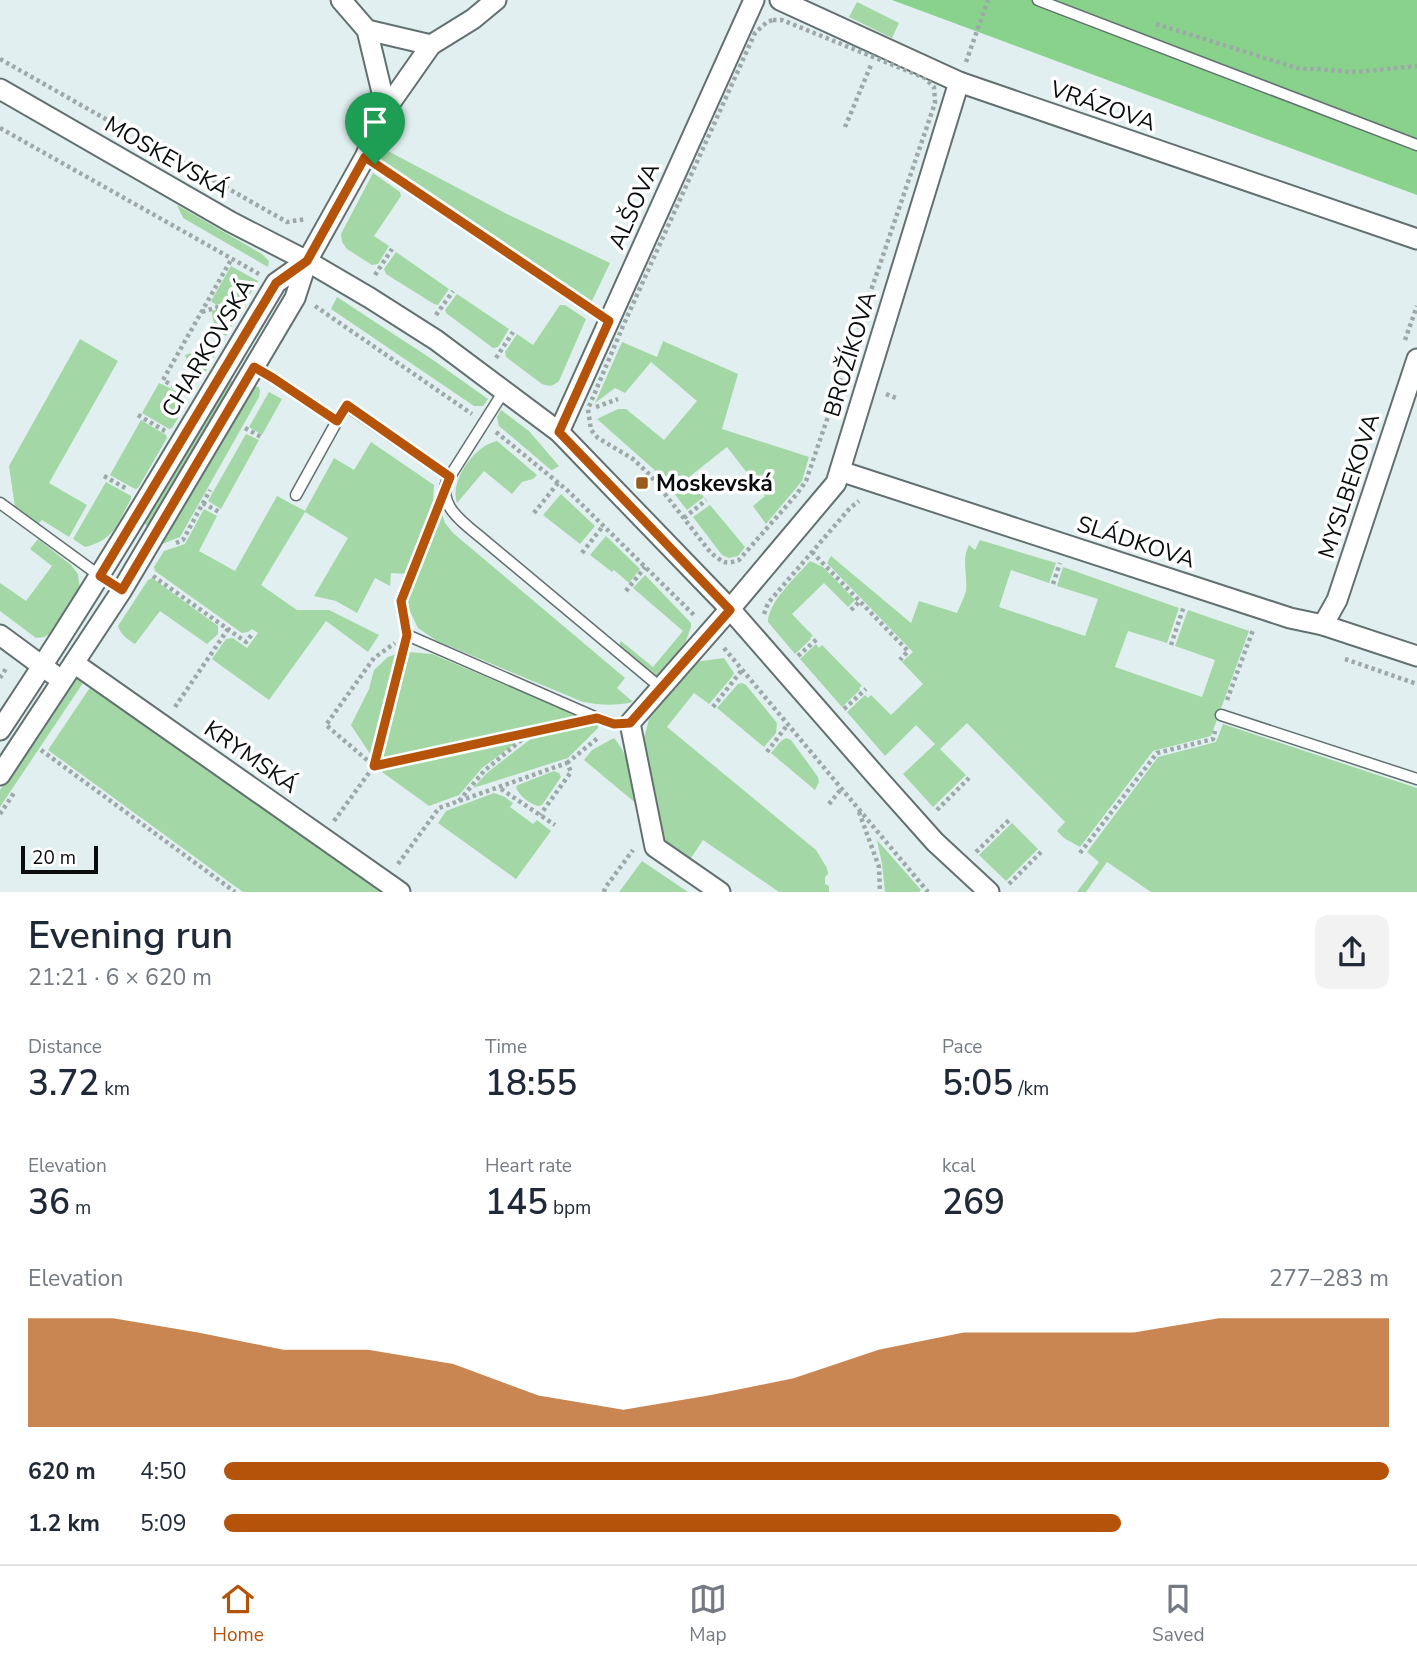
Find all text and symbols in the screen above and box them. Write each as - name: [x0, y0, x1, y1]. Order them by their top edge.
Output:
- street label: VRÁZOVA: [1045, 73, 1160, 139]
- pin: [345, 92, 405, 164]
- icon: arrive: [356, 103, 394, 141]
- street label: MOSKEVSKÁ: [99, 109, 235, 205]
- street label: ALŠOVA: [601, 158, 667, 254]
- street label: CHARKOVSKÁ: [154, 273, 262, 423]
- street label: BROŽÍKOVA: [816, 287, 884, 421]
- street label: MYSLBEKOVA: [1311, 409, 1387, 562]
- place label: Moskevská: [656, 468, 773, 499]
- marker: Moskevská: [634, 475, 650, 491]
- street label: SLÁDKOVA: [1073, 508, 1199, 576]
- street label: KRYMSKÁ: [198, 713, 304, 801]
- scale bar: [21, 843, 98, 875]
- text: 20 m: [32, 845, 76, 871]
- text: Evening run: [28, 910, 233, 961]
- button: share: [1315, 915, 1389, 989]
- text: 21:21 · 6 × 620 m: [28, 962, 212, 993]
- text: Distance: [28, 1034, 102, 1060]
- text: Time: [485, 1034, 527, 1060]
- text: Pace: [942, 1034, 982, 1060]
- text: 3.72: [28, 1060, 99, 1107]
- text: 18:55: [485, 1060, 577, 1107]
- text: 5:05: [942, 1060, 1013, 1107]
- text: km: [99, 1076, 130, 1102]
- text: /km: [1013, 1076, 1049, 1102]
- text: Elevation: [28, 1153, 107, 1179]
- text: Heart rate: [485, 1153, 572, 1179]
- text: kcal: [942, 1153, 976, 1179]
- text: 36: [28, 1179, 70, 1226]
- text: 145: [485, 1179, 548, 1226]
- text: 269: [942, 1179, 1005, 1226]
- text: m: [70, 1195, 91, 1221]
- text: bpm: [548, 1195, 591, 1221]
- text: Elevation: [28, 1263, 123, 1294]
- text: 277–283 m: [1269, 1263, 1389, 1294]
- text: 620 m: [28, 1456, 96, 1487]
- text: 4:50: [140, 1456, 187, 1487]
- text: 1.2 km: [28, 1508, 100, 1539]
- text: 5:09: [140, 1508, 187, 1539]
- tab: Home: [213, 1580, 264, 1648]
- tab: Map: [689, 1580, 727, 1648]
- tab: Saved: [1152, 1580, 1204, 1648]

